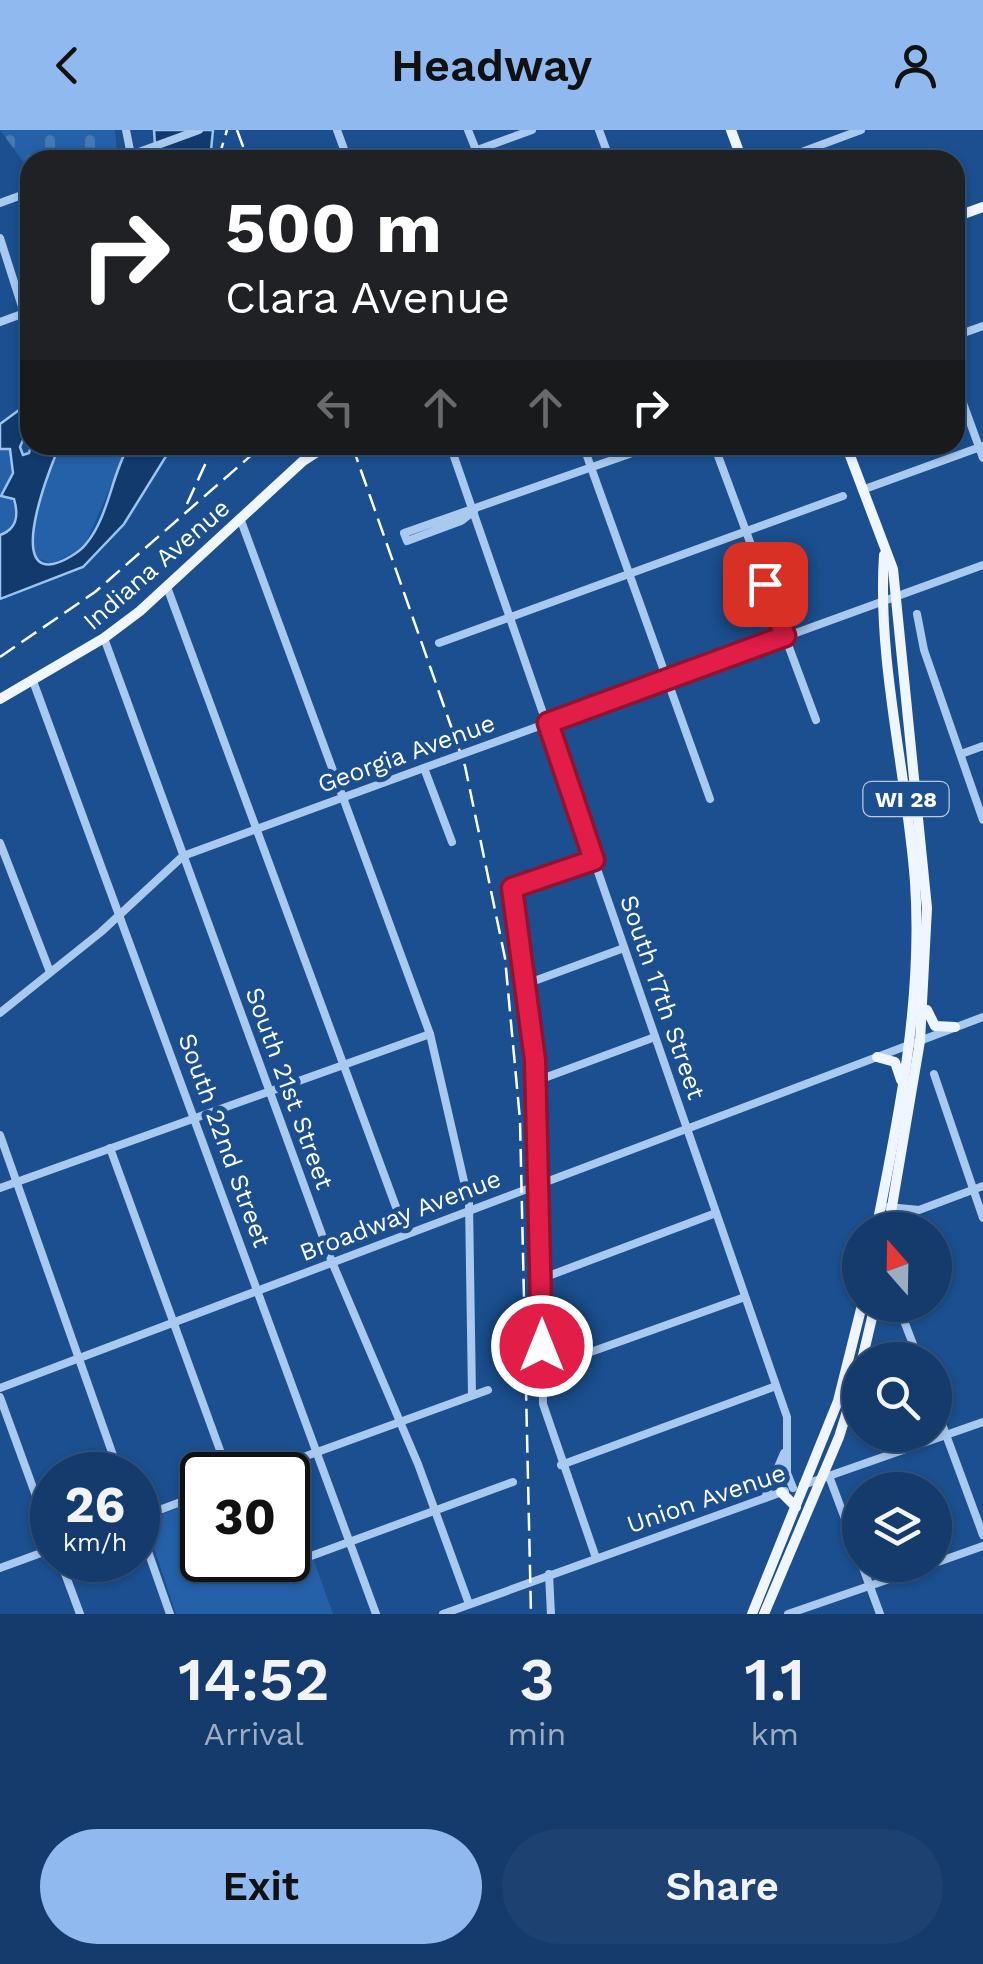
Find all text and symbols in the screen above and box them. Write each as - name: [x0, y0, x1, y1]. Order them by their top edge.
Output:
- icon: back: [40, 38, 95, 93]
- icon: person: [888, 38, 943, 93]
- text: Headway: [391, 39, 592, 92]
- text: 500 m: [225, 187, 442, 269]
- icon: right: [60, 190, 190, 320]
- text: Clara Avenue: [225, 271, 510, 324]
- icon: left: [308, 380, 363, 435]
- icon: ahead: [413, 380, 468, 435]
- icon: ahead: [518, 380, 573, 435]
- icon: right: [623, 380, 678, 435]
- street label: Indiana Avenue: [77, 493, 235, 636]
- pin: [723, 542, 808, 627]
- icon: arrive: [738, 557, 793, 612]
- street label: Georgia Avenue: [314, 708, 499, 799]
- road number: WI 28: [864, 782, 948, 816]
- street label: South 17th Street: [614, 891, 711, 1104]
- street label: South 21st Street: [240, 983, 340, 1194]
- street label: South 22nd Street: [172, 1029, 277, 1251]
- street label: Broadway Avenue: [295, 1164, 505, 1267]
- north arrow: [842, 1212, 952, 1322]
- map controls: [842, 1212, 952, 1582]
- position arrow: [490, 1294, 594, 1398]
- button: search: [842, 1342, 952, 1452]
- speed limit sign: 30: [180, 1452, 310, 1582]
- street label: Union Avenue: [623, 1458, 789, 1539]
- button: layers: [842, 1472, 952, 1582]
- text: 26: [65, 1475, 125, 1534]
- text: km/h: [63, 1528, 127, 1557]
- text: 14:52: [178, 1644, 329, 1715]
- text: 3: [519, 1644, 555, 1715]
- text: 1.1: [745, 1644, 805, 1715]
- text: Arrival: [204, 1715, 304, 1753]
- text: min: [508, 1715, 566, 1753]
- text: km: [750, 1715, 799, 1753]
- button: Exit: [40, 1829, 482, 1944]
- button: Share: [502, 1829, 943, 1944]

